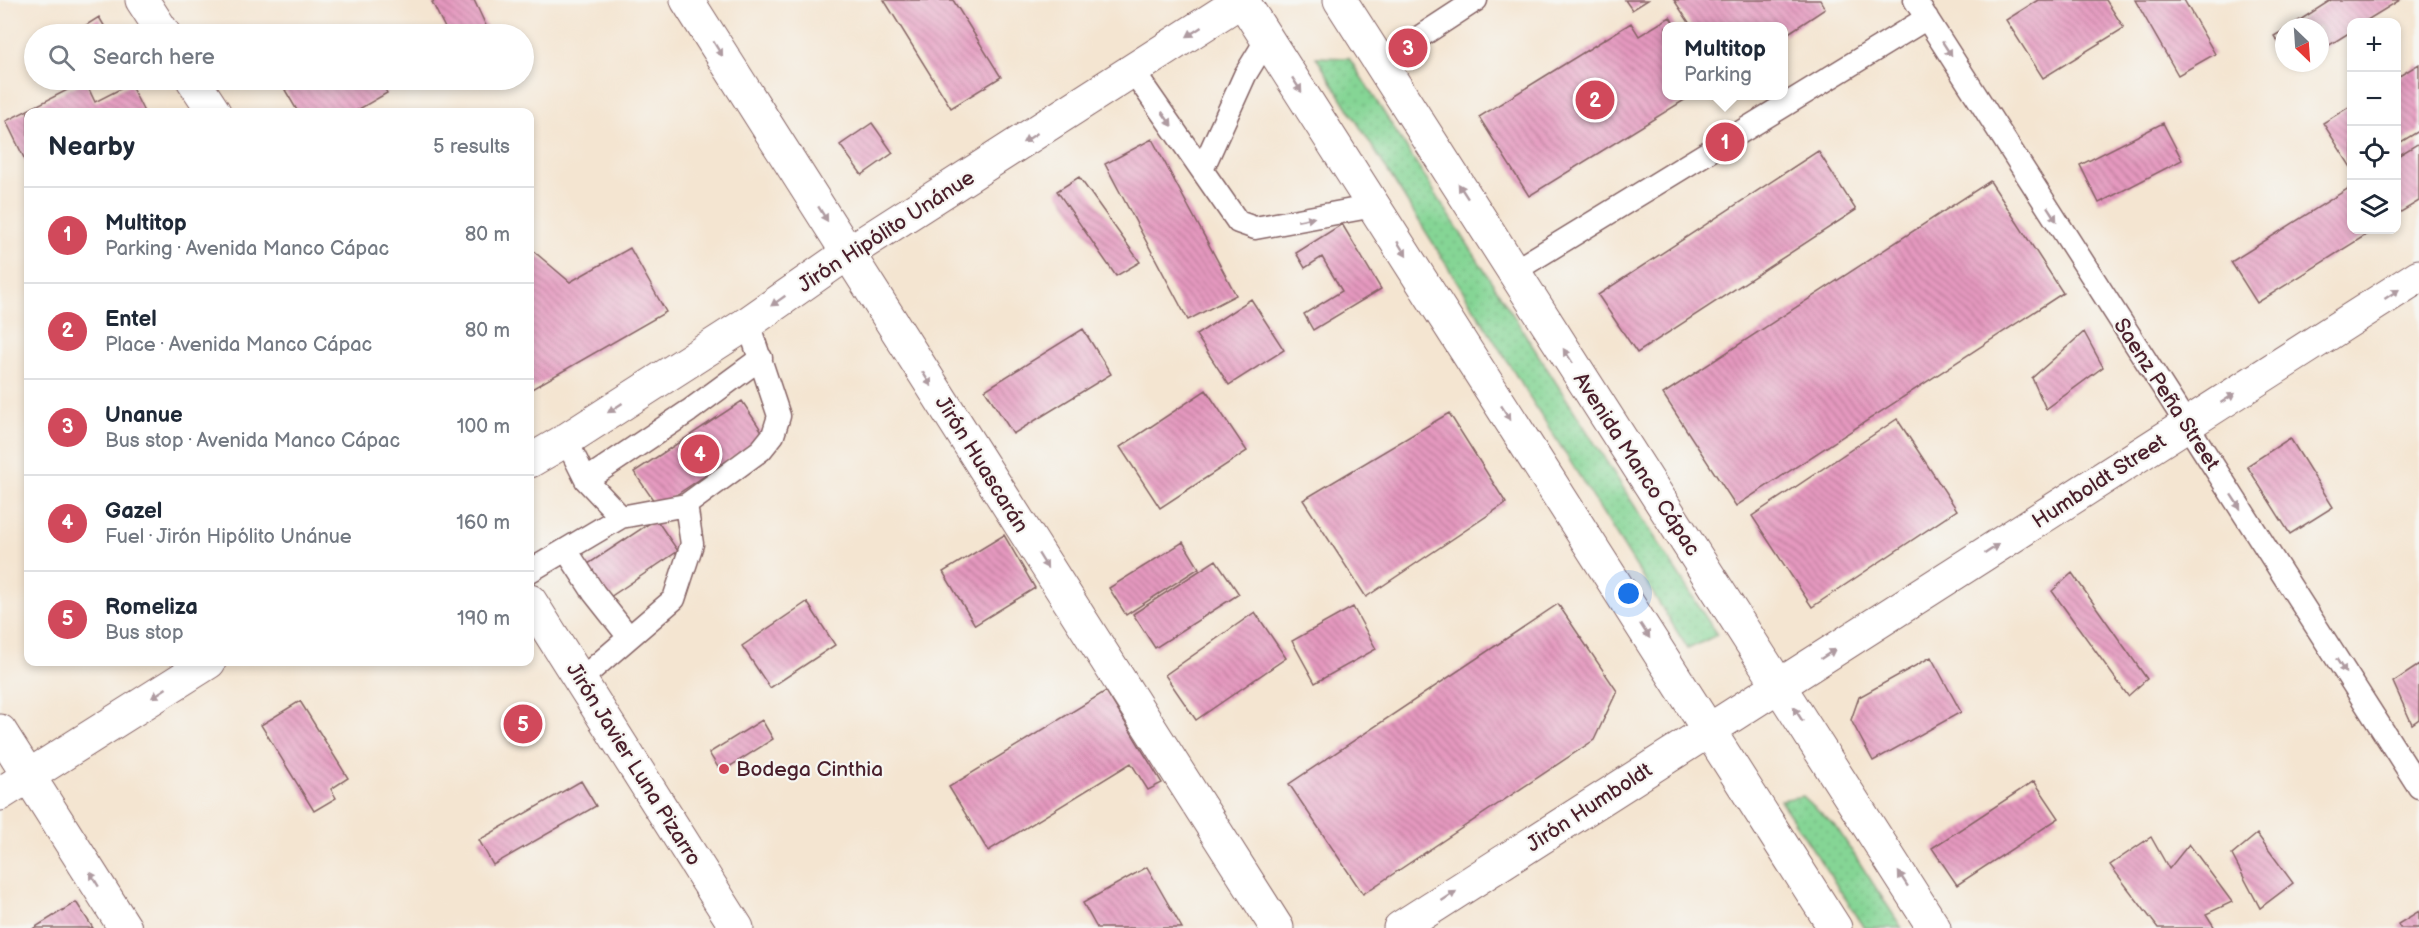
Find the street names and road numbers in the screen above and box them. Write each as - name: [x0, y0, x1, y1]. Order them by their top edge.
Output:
- street label: Jirón Hipólito Unánue: [793, 165, 979, 298]
- street label: Saenz Peña Street: [2108, 314, 2225, 475]
- street label: Avenida Manco Cápac: [1568, 368, 1705, 561]
- street label: Jirón Huascarán: [930, 391, 1034, 537]
- street label: Humboldt Street: [2028, 429, 2171, 534]
- street label: Jirón Javier Luna Pizarro: [561, 658, 706, 870]
- street label: Jirón Humboldt: [1522, 757, 1657, 857]

